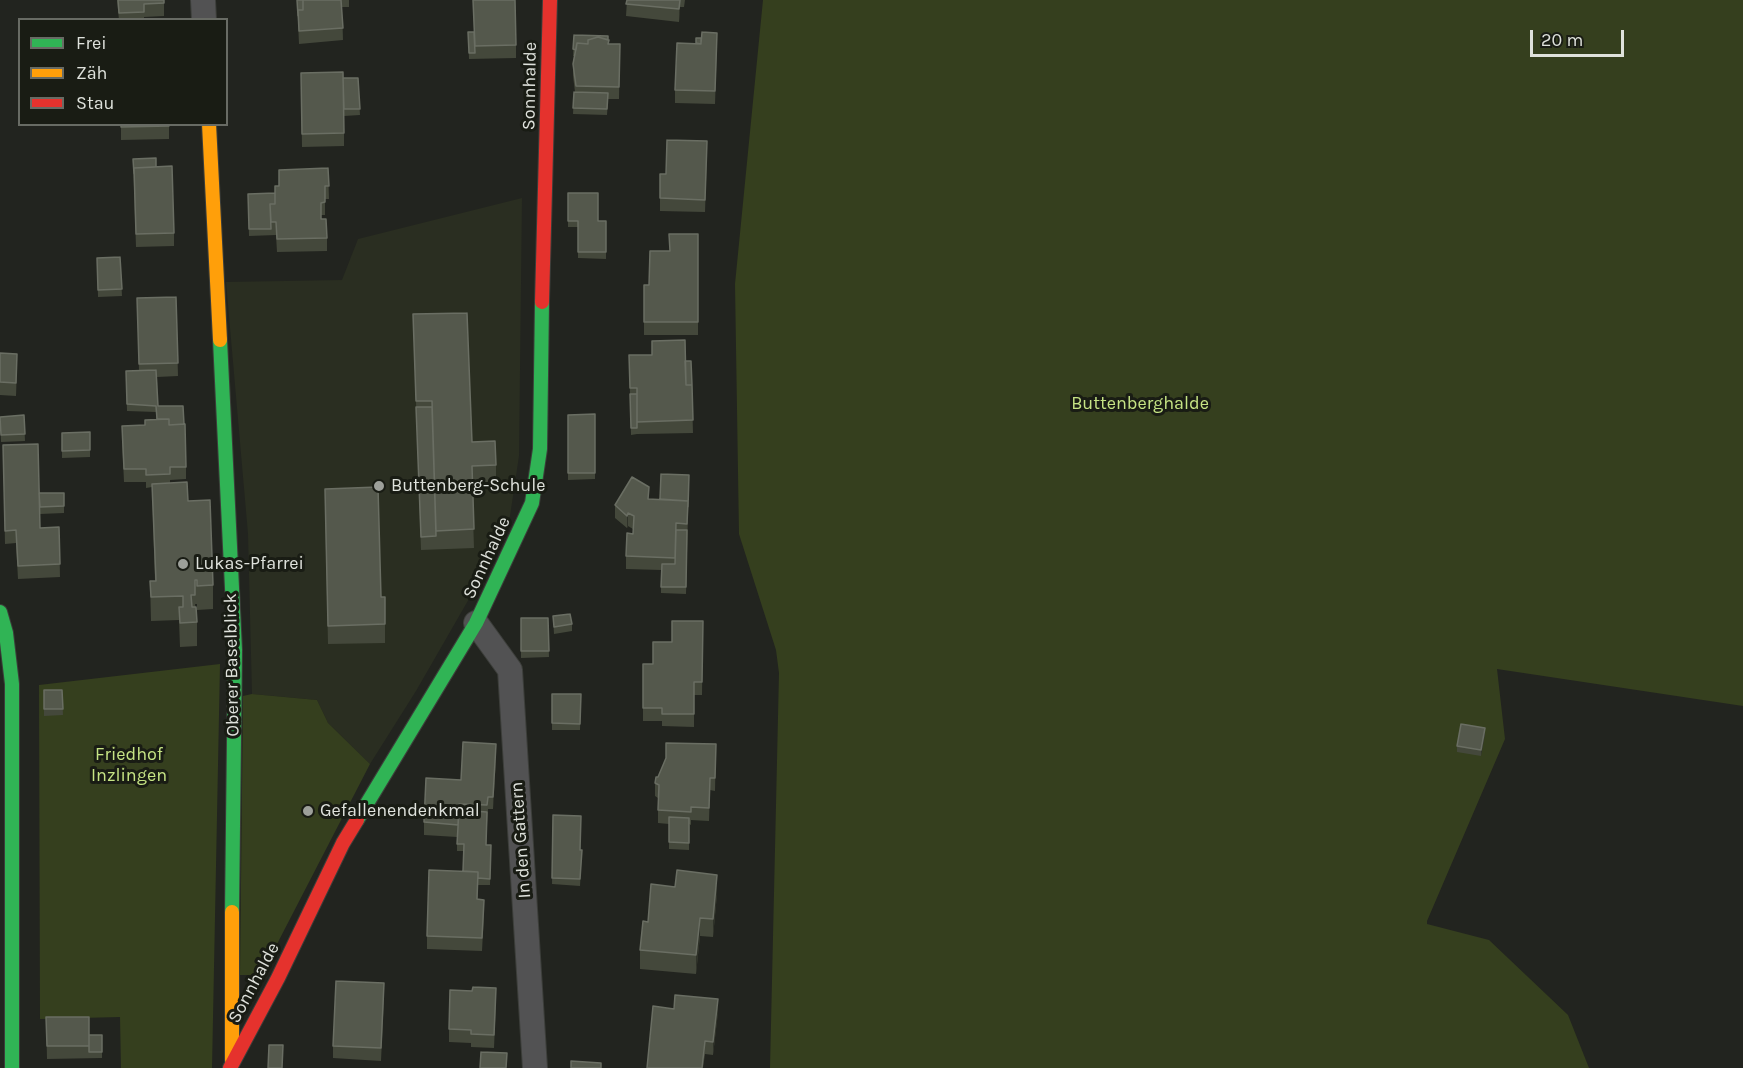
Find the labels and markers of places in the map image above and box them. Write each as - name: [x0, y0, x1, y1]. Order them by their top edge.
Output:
- place label: Buttenberg-Schule: [391, 475, 545, 497]
- marker: Buttenberg-Schule: [372, 479, 386, 493]
- place label: Lukas-Pfarrei: [195, 553, 304, 575]
- marker: Lukas-Pfarrei: [176, 557, 190, 571]
- place label: Gefallenendenkmal: [320, 800, 480, 822]
- marker: Gefallenendenkmal: [301, 804, 315, 818]

